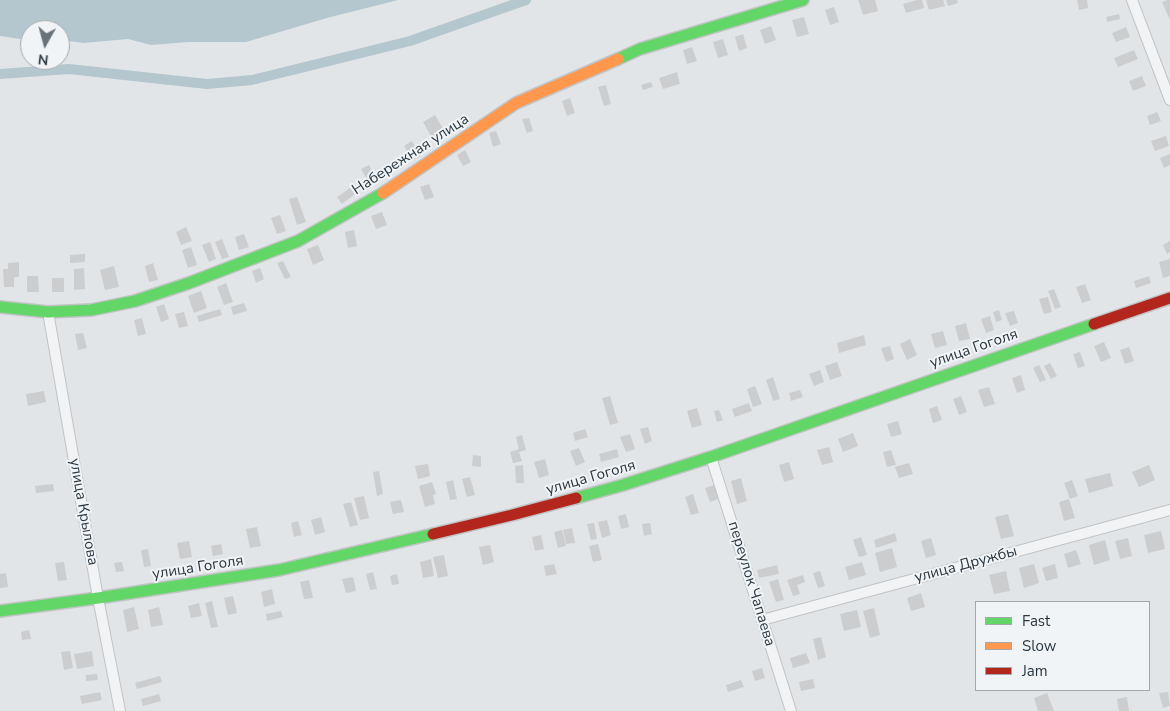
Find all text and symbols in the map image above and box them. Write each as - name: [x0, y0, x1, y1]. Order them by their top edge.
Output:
- north arrow: [20, 20, 70, 70]
- text: N: [37, 49, 50, 69]
- street label: Набережная улица: [349, 111, 473, 199]
- street label: улица Гоголя: [928, 326, 1020, 372]
- street label: улица Крылова: [65, 457, 101, 567]
- street label: улица Гоголя: [544, 457, 638, 499]
- street label: переулок Чапаева: [723, 519, 779, 649]
- street label: улица Дружбы: [913, 543, 1019, 587]
- street label: улица Гоголя: [151, 552, 245, 584]
- legend: [975, 601, 1150, 691]
- text: Fast: [1022, 611, 1050, 631]
- text: Slow: [1022, 636, 1056, 656]
- text: Jam: [1022, 661, 1048, 681]

